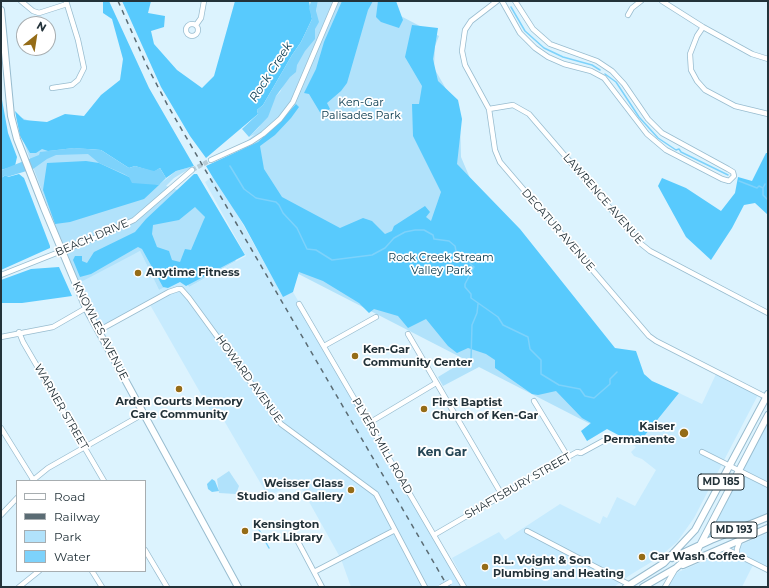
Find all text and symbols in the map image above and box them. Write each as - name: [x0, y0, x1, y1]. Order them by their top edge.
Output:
- north arrow: [16, 16, 56, 56]
- text: N: [34, 18, 49, 35]
- water label: Rock Creek: [246, 40, 296, 104]
- park label: Ken-Gar Palisades Park: [321, 96, 401, 122]
- street label: LAWRENCE AVENUE: [560, 151, 646, 247]
- street label: DECATUR AVENUE: [519, 186, 597, 274]
- street label: BEACH DRIVE: [53, 217, 131, 259]
- park label: Rock Creek Stream Valley Park: [388, 251, 494, 277]
- place label: Anytime Fitness: [146, 266, 240, 280]
- marker: Anytime Fitness: [133, 268, 143, 278]
- street label: KNOWLES AVENUE: [69, 280, 131, 382]
- street label: HOWARD AVENUE: [213, 333, 285, 425]
- place label: Ken-Gar Community Center: [363, 343, 472, 369]
- marker: Ken-Gar Community Center: [350, 351, 360, 361]
- street label: WARNER STREET: [31, 362, 91, 452]
- marker: Arden Courts Memory Care Community: [174, 384, 184, 394]
- place label: Arden Courts Memory Care Community: [115, 395, 243, 421]
- street label: PLYERS MILL ROAD: [349, 396, 415, 496]
- place label: First Baptist Church of Ken-Gar: [432, 396, 538, 422]
- marker: First Baptist Church of Ken-Gar: [419, 404, 429, 414]
- place label: Kaiser Permanente: [603, 420, 675, 446]
- marker: Kaiser Permanente: [678, 427, 690, 439]
- district label: Ken Gar: [417, 445, 467, 459]
- street label: SHAFTSBURY STREET: [463, 450, 573, 522]
- road number: MD 185: [698, 474, 744, 490]
- place label: Weisser Glass Studio and Gallery: [237, 477, 343, 503]
- legend: [16, 480, 146, 572]
- marker: Weisser Glass Studio and Gallery: [346, 485, 356, 495]
- text: Road: [54, 489, 85, 504]
- text: Railway: [54, 509, 100, 524]
- place label: Kensington Park Library: [253, 518, 323, 544]
- road number: MD 193: [711, 522, 757, 538]
- marker: Kensington Park Library: [240, 526, 250, 536]
- text: Park: [54, 529, 81, 544]
- text: Water: [54, 549, 90, 564]
- place label: Car Wash Coffee: [650, 550, 745, 564]
- marker: Car Wash Coffee: [637, 552, 647, 562]
- place label: R.L. Voight & Son Plumbing and Heating: [493, 554, 624, 580]
- marker: R.L. Voight & Son Plumbing and Heating: [480, 562, 490, 572]

